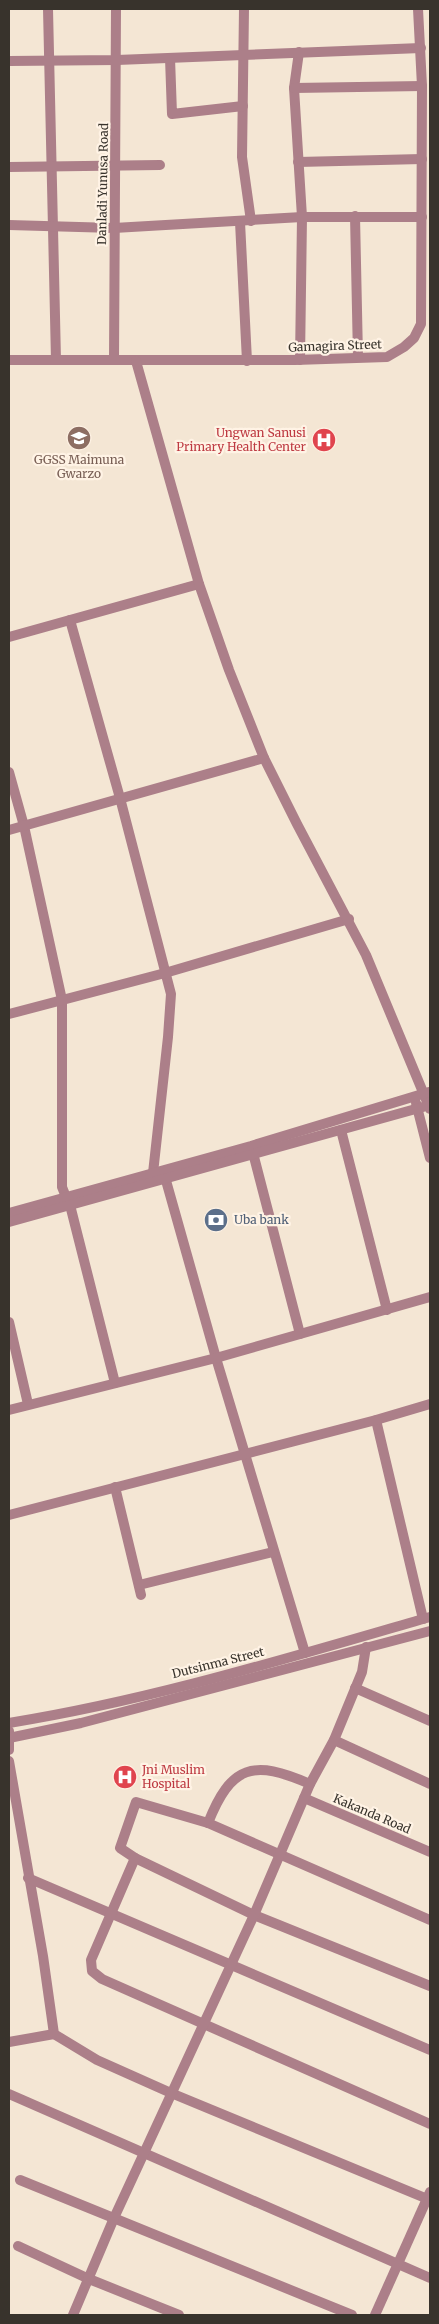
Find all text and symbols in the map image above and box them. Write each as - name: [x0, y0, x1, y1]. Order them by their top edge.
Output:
- street label: Danladi Yunusa Road: [94, 123, 111, 245]
- street label: Gamagira Street: [288, 336, 382, 355]
- school or university icon: GGSS Maimuna Gwarzo: [66, 425, 92, 451]
- place label: Ungwan Sanusi Primary Health Center: [176, 425, 307, 454]
- hospital icon: Ungwan Sanusi Primary Health Center: [311, 427, 337, 453]
- place label: GGSS Maimuna Gwarzo: [34, 452, 125, 481]
- bank icon: Uba bank: [203, 1207, 229, 1233]
- place label: Uba bank: [234, 1212, 289, 1227]
- street label: Dutsinma Street: [170, 1644, 266, 1681]
- place label: Jni Muslim Hospital: [141, 1762, 205, 1791]
- hospital icon: Jni Muslim Hospital: [112, 1764, 138, 1790]
- street label: Kakanda Road: [331, 1790, 413, 1837]

